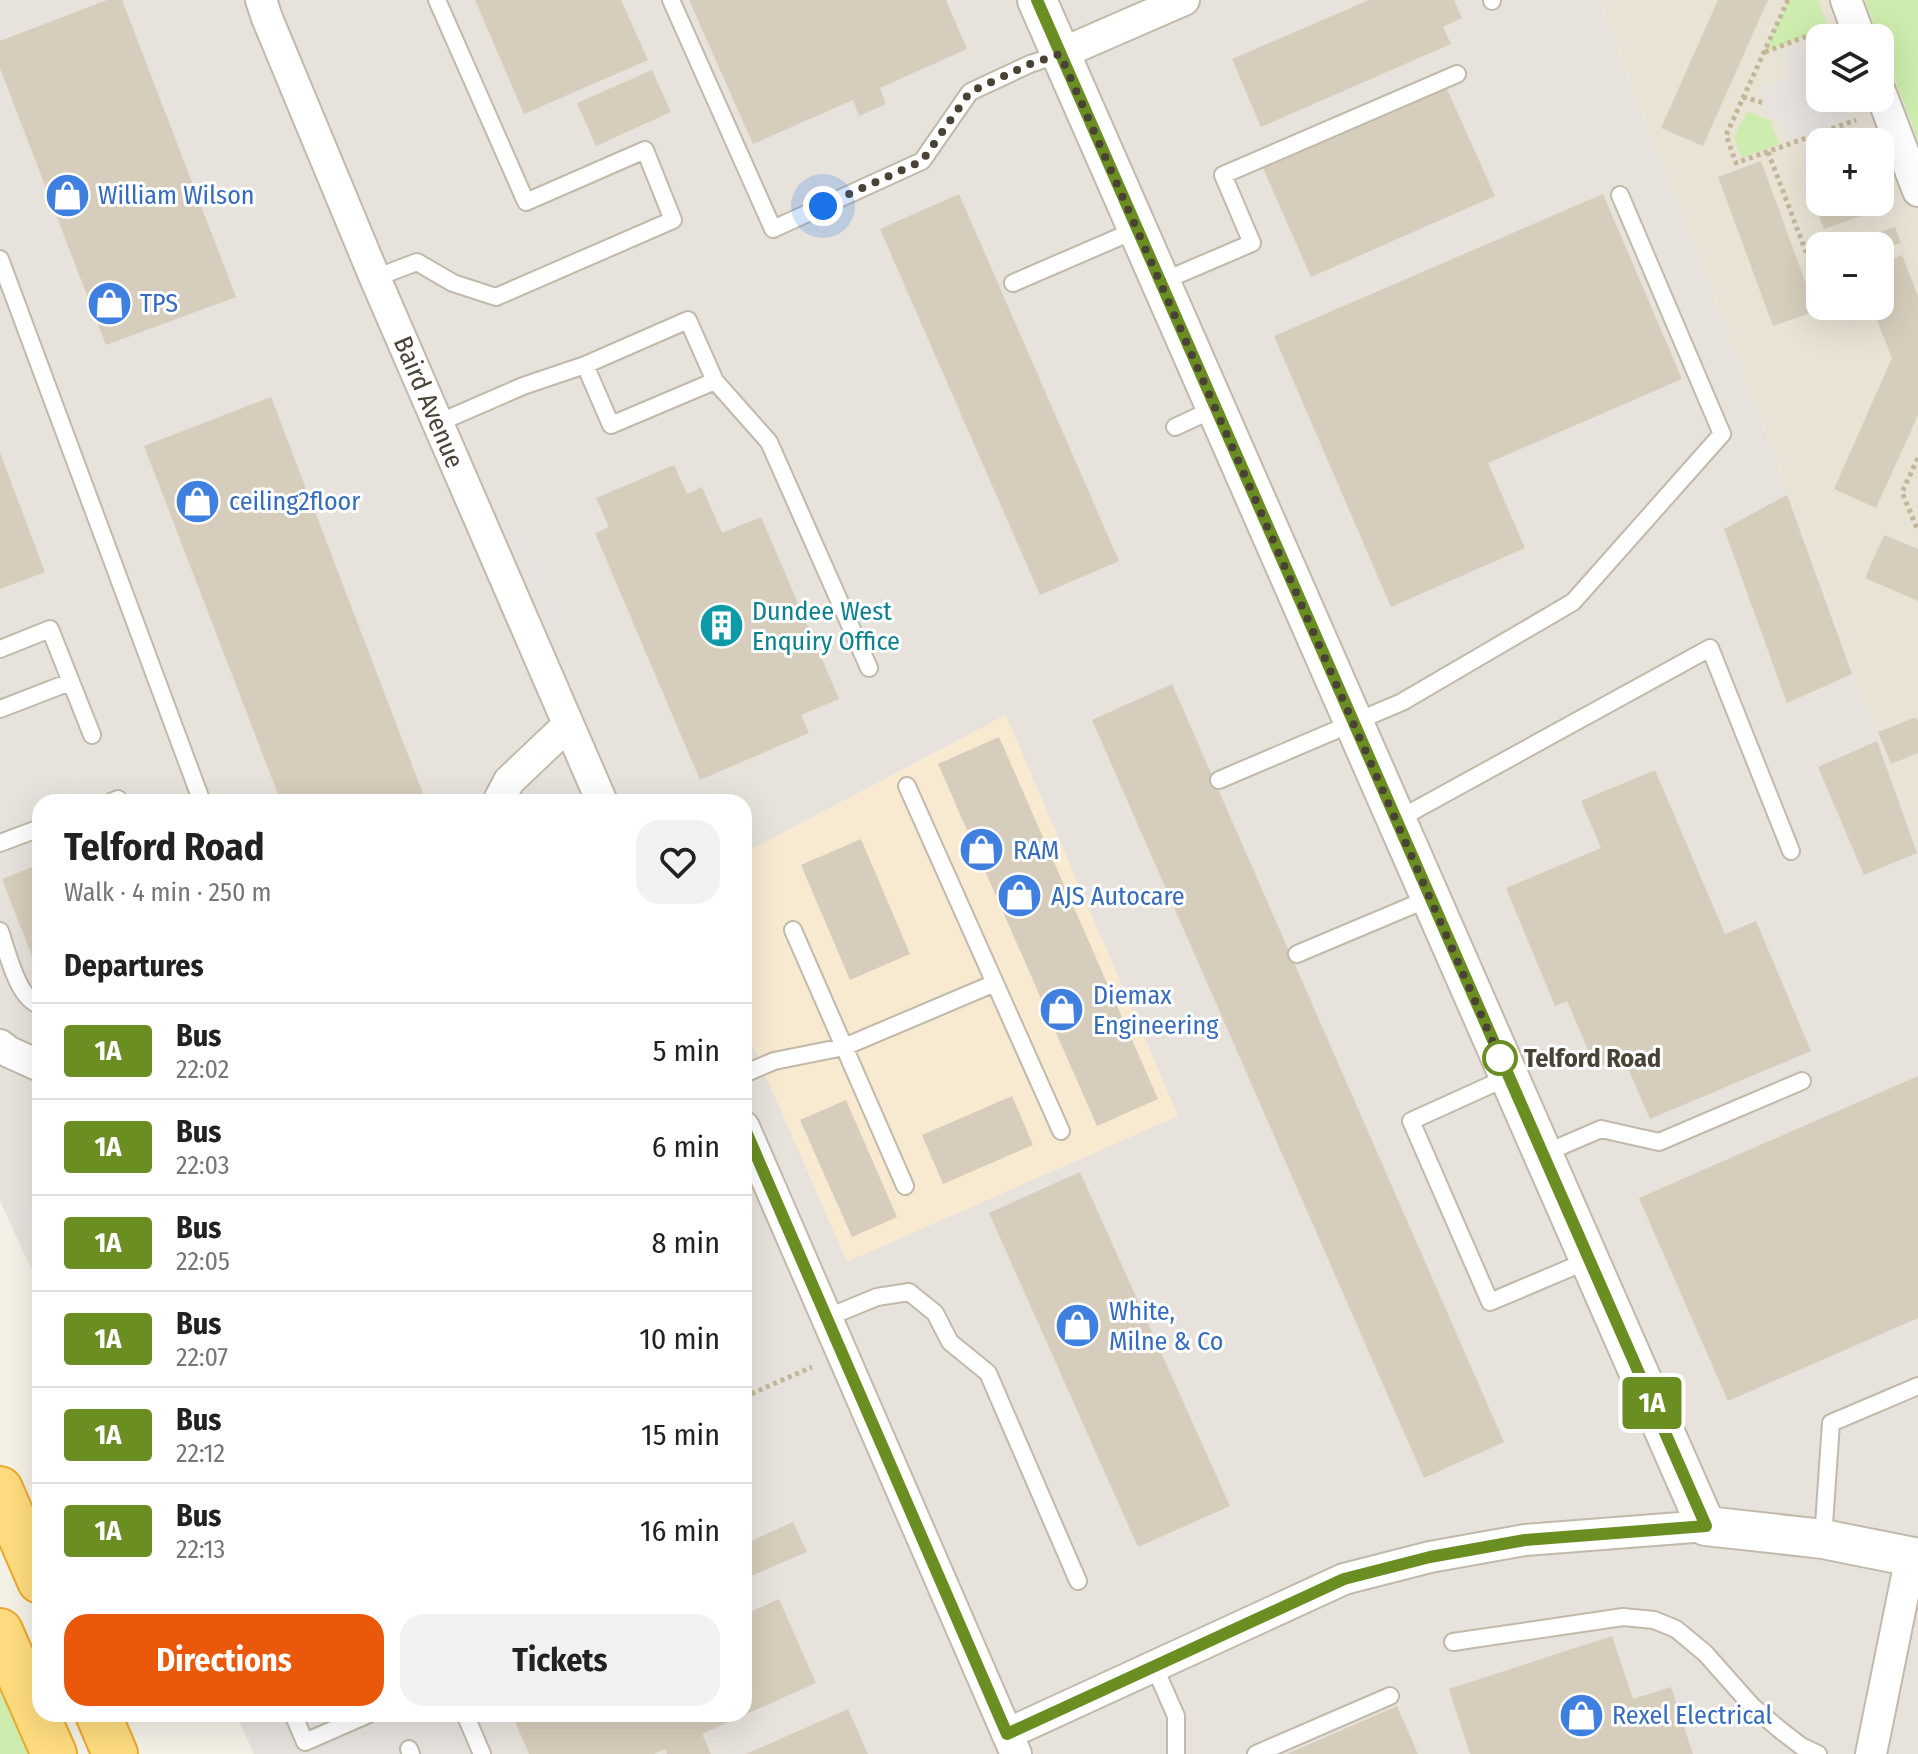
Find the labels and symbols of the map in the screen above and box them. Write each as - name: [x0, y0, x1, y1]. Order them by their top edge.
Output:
- shop icon: William Wilson: [43, 171, 91, 219]
- place label: William Wilson: [98, 180, 255, 211]
- your location: [803, 186, 843, 226]
- shop icon: TPS: [85, 279, 133, 327]
- place label: TPS: [140, 288, 178, 319]
- street label: Baird Avenue: [387, 332, 470, 473]
- shop icon: ceiling2floor: [174, 477, 222, 525]
- place label: ceiling2floor: [229, 486, 360, 517]
- place label: Dundee West Enquiry Office: [752, 596, 900, 657]
- building icon: Dundee West Enquiry Office: [697, 602, 745, 650]
- shop icon: RAM: [958, 826, 1006, 874]
- place label: RAM: [1013, 835, 1059, 866]
- shop icon: AJS Autocare: [996, 872, 1044, 920]
- place label: AJS Autocare: [1051, 881, 1185, 912]
- place label: Diemax Engineering: [1093, 980, 1219, 1041]
- shop icon: Diemax Engineering: [1038, 986, 1086, 1034]
- marker: Telford Road: [1483, 1041, 1517, 1075]
- place label: Telford Road: [1524, 1043, 1661, 1074]
- place label: White, Milne & Co: [1109, 1296, 1223, 1357]
- shop icon: White, Milne & Co: [1054, 1302, 1102, 1350]
- line badge: 1A: [1616, 1377, 1688, 1429]
- shop icon: Rexel Electrical: [1557, 1691, 1605, 1739]
- place label: Rexel Electrical: [1612, 1700, 1773, 1731]

